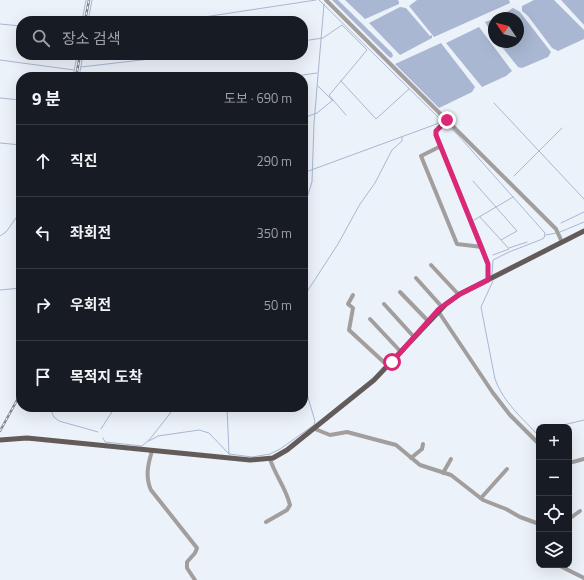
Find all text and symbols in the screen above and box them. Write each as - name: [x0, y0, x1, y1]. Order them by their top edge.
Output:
- north arrow: [488, 12, 524, 48]
- search box: [16, 16, 308, 60]
- icon: search: [30, 27, 52, 49]
- text: 장소 검색: [62, 27, 121, 50]
- text: 9 분: [32, 86, 61, 112]
- text: 도보 · 690 m: [224, 88, 292, 108]
- route end: [438, 111, 456, 129]
- text: 직진: [70, 149, 98, 172]
- icon: ahead: [32, 150, 54, 172]
- text: 290 m: [256, 151, 292, 171]
- text: 좌회전: [70, 221, 111, 244]
- icon: left: [32, 222, 54, 244]
- text: 350 m: [256, 223, 292, 243]
- text: 우회전: [70, 293, 111, 316]
- icon: right: [32, 294, 54, 316]
- text: 50 m: [264, 295, 292, 315]
- route start: [383, 353, 401, 371]
- text: 목적지 도착: [70, 365, 142, 388]
- icon: arrive: [32, 366, 54, 388]
- map controls: [536, 424, 572, 568]
- button: +: [536, 424, 572, 460]
- button: −: [536, 460, 572, 496]
- button: locate: [536, 496, 572, 532]
- button: layers: [536, 532, 572, 568]

